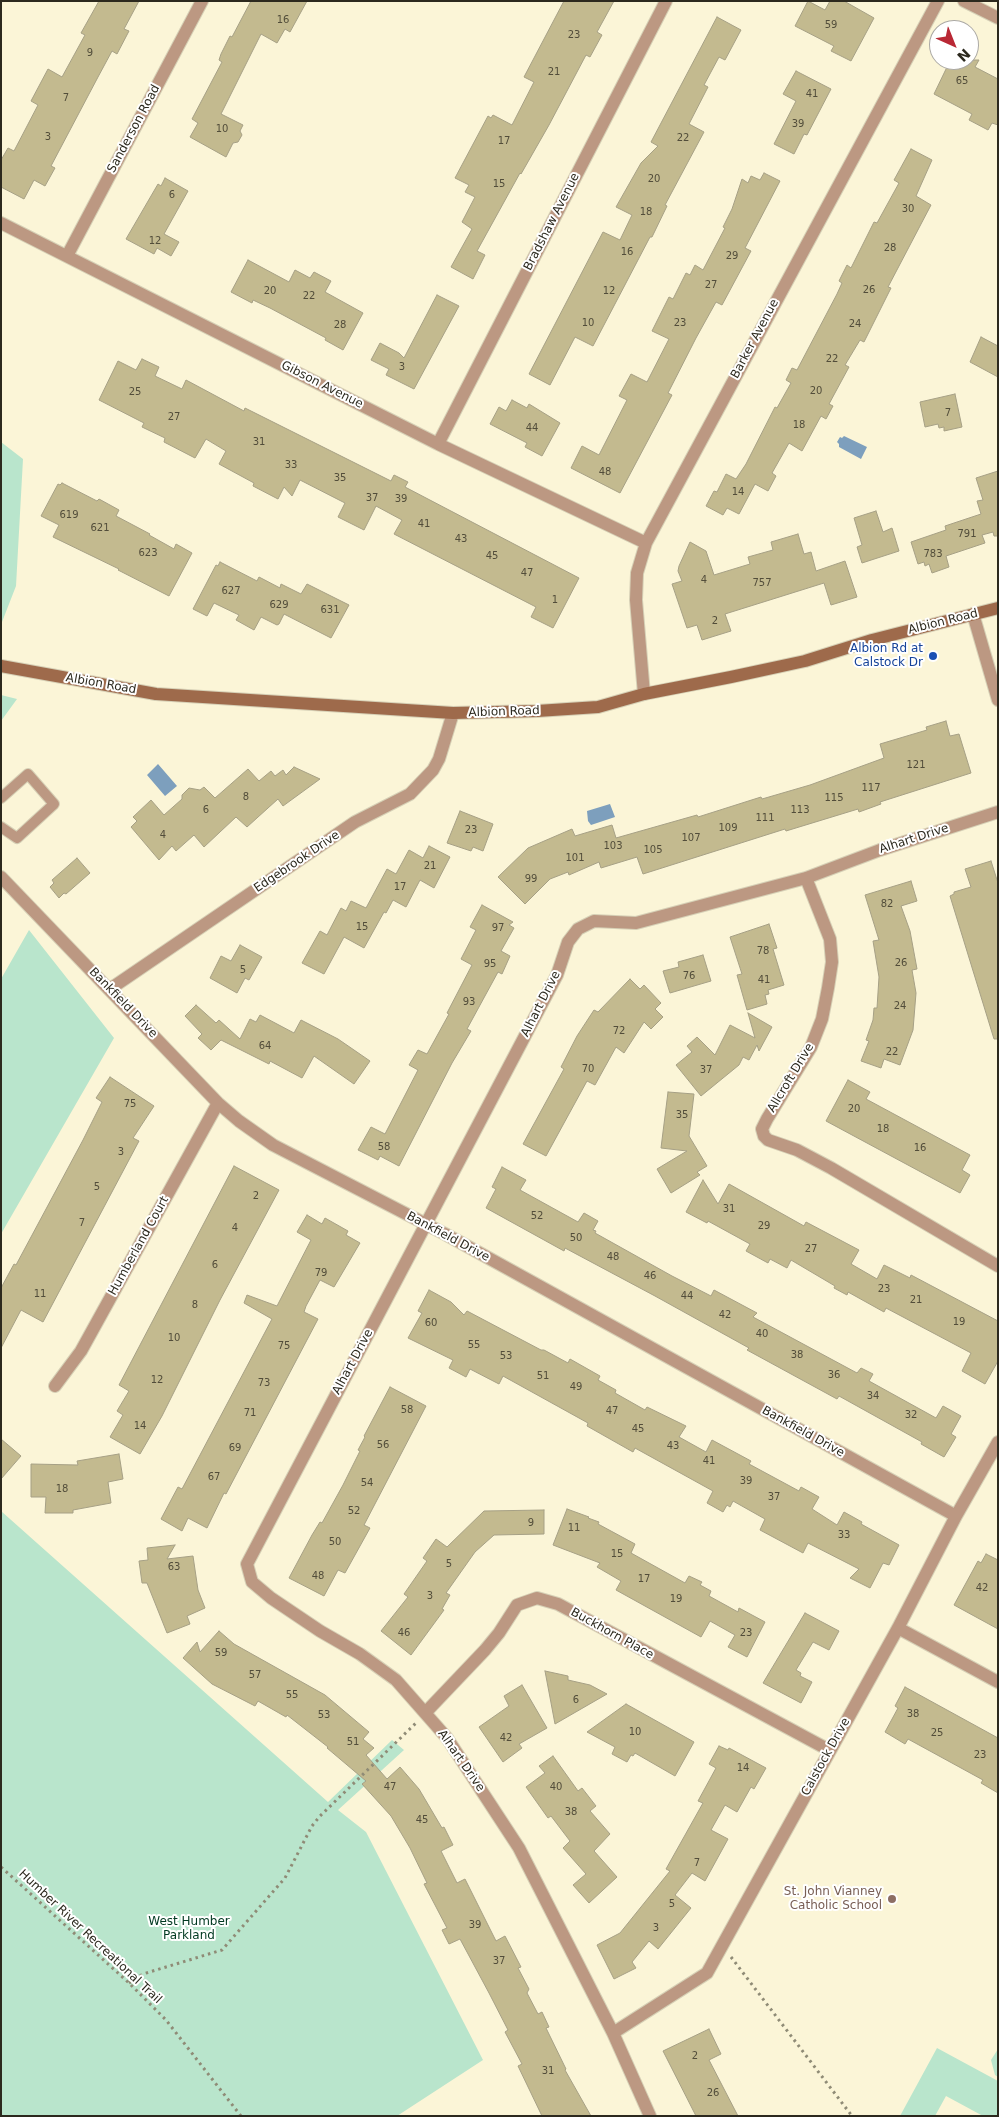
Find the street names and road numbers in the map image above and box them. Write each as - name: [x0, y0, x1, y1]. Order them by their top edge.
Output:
- street label: Sanderson Road: [105, 83, 163, 175]
- street label: Bradshaw Avenue: [521, 171, 583, 273]
- street label: Barker Avenue: [728, 297, 782, 381]
- street label: Gibson Avenue: [279, 358, 365, 412]
- street label: Albion Road: [907, 606, 979, 638]
- street label: Albion Road: [65, 671, 137, 697]
- street label: Albion Road: [468, 704, 540, 720]
- street label: Alhart Drive: [878, 821, 950, 857]
- street label: Edgebrook Drive: [252, 828, 342, 896]
- street label: Bankfield Drive: [86, 965, 160, 1041]
- street label: Alhart Drive: [518, 969, 564, 1039]
- street label: Allcroft Drive: [765, 1041, 817, 1115]
- street label: Humberland Court: [106, 1194, 172, 1298]
- street label: Bankfield Drive: [404, 1209, 492, 1265]
- street label: Alhart Drive: [330, 1327, 376, 1397]
- street label: Bankfield Drive: [759, 1403, 847, 1461]
- street label: Buckhorn Place: [568, 1605, 656, 1663]
- street label: Calstock Drive: [799, 1716, 853, 1798]
- street label: Alhart Drive: [434, 1727, 488, 1795]
- street label: Humber River Recreational Trail: [16, 1867, 164, 2007]

